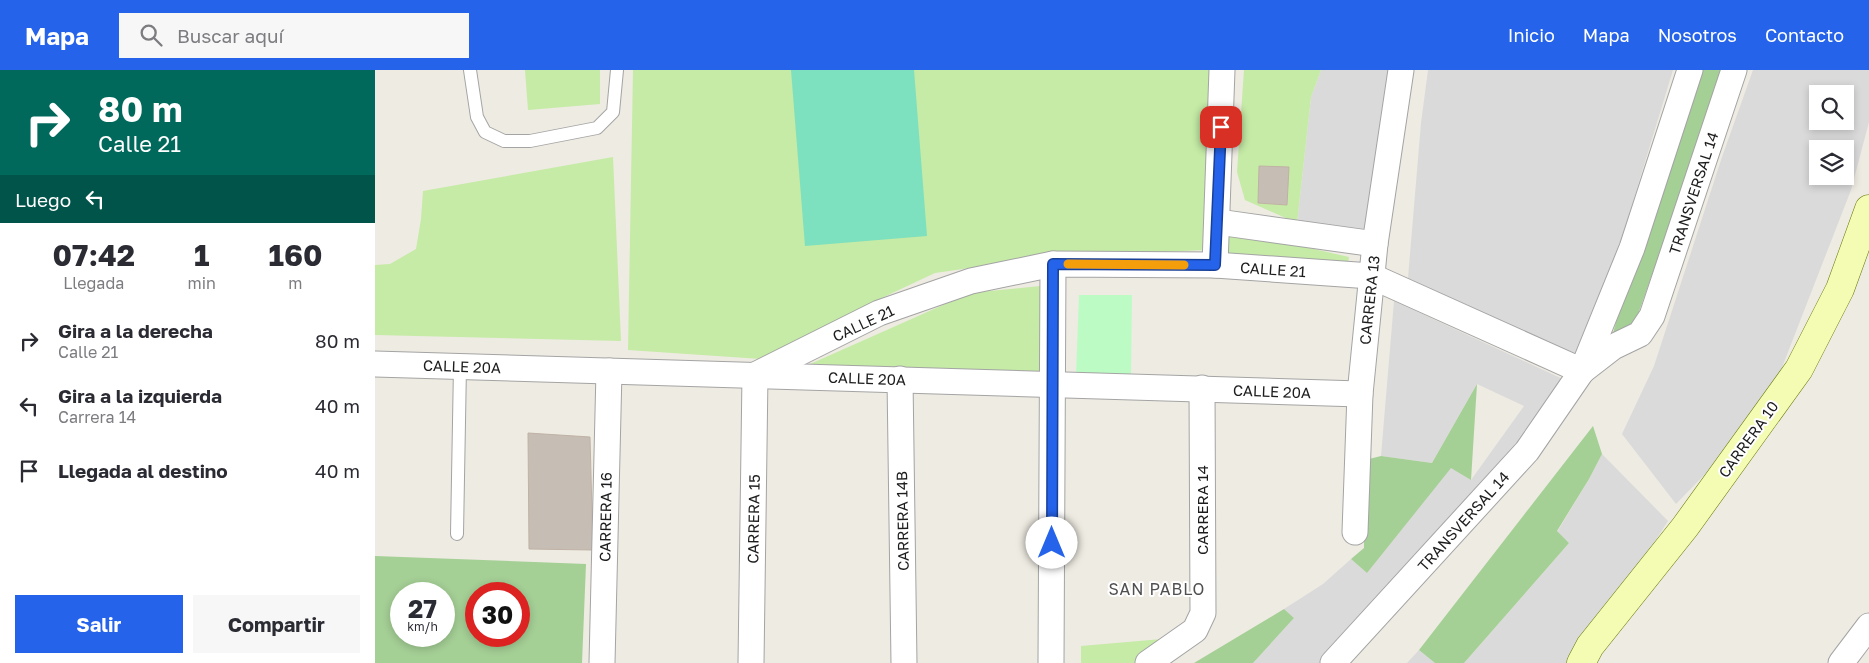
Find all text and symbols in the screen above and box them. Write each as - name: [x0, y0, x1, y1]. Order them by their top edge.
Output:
- search box: [119, 13, 469, 58]
- text: Mapa: [25, 21, 89, 50]
- icon: search: [137, 21, 165, 49]
- text: Buscar aquí: [177, 24, 284, 47]
- text: Inicio: [1508, 24, 1555, 46]
- text: Mapa: [1583, 24, 1630, 46]
- text: Nosotros: [1658, 24, 1737, 46]
- text: Contacto: [1765, 24, 1844, 46]
- map controls: [1809, 85, 1854, 185]
- button: search: [1809, 85, 1854, 130]
- text: 80 m: [98, 88, 183, 130]
- icon: right: [15, 90, 80, 155]
- pin: [1200, 106, 1242, 148]
- icon: arrive: [1207, 113, 1235, 141]
- street label: TRANSVERSAL 14: [1665, 129, 1721, 257]
- text: Calle 21: [98, 130, 181, 157]
- button: layers: [1809, 140, 1854, 185]
- icon: left: [81, 185, 109, 213]
- text: Luego: [15, 188, 71, 211]
- text: 07:42: [53, 237, 135, 273]
- text: 1: [194, 237, 209, 273]
- text: 160: [268, 237, 322, 273]
- street label: CARRERA 13: [1355, 255, 1383, 345]
- street label: CALLE 21: [1239, 258, 1307, 280]
- text: Llegada: [63, 273, 124, 293]
- text: min: [188, 273, 216, 293]
- text: m: [288, 273, 303, 293]
- street label: CALLE 21: [829, 301, 897, 345]
- text: Gira a la derecha: [58, 319, 213, 342]
- icon: right: [15, 327, 43, 355]
- text: 80 m: [315, 329, 360, 352]
- text: Calle 21: [58, 342, 118, 362]
- street label: CALLE 20A: [423, 356, 501, 376]
- street label: CALLE 20A: [828, 368, 906, 388]
- street label: CALLE 20A: [1233, 381, 1311, 401]
- text: Gira a la izquierda: [58, 384, 222, 407]
- icon: left: [15, 392, 43, 420]
- text: 40 m: [315, 394, 360, 417]
- street label: CARRERA 10: [1714, 397, 1782, 481]
- text: Carrera 14: [58, 407, 136, 427]
- icon: arrive: [15, 457, 43, 485]
- text: Llegada al destino: [58, 459, 228, 482]
- text: 40 m: [315, 459, 360, 482]
- street label: CARRERA 14: [1193, 465, 1211, 555]
- street label: TRANSVERSAL 14: [1414, 467, 1512, 575]
- street label: CARRERA 14B: [892, 471, 912, 571]
- street label: CARRERA 16: [595, 472, 615, 562]
- street label: CARRERA 15: [743, 474, 763, 564]
- position arrow: [1025, 516, 1077, 568]
- district label: SAN PABLO: [1109, 579, 1205, 599]
- speed limit sign: 30: [465, 582, 530, 647]
- text: 27: [408, 593, 437, 624]
- button: Salir: [15, 595, 183, 653]
- button: Compartir: [193, 595, 360, 653]
- text: km/h: [407, 619, 438, 634]

